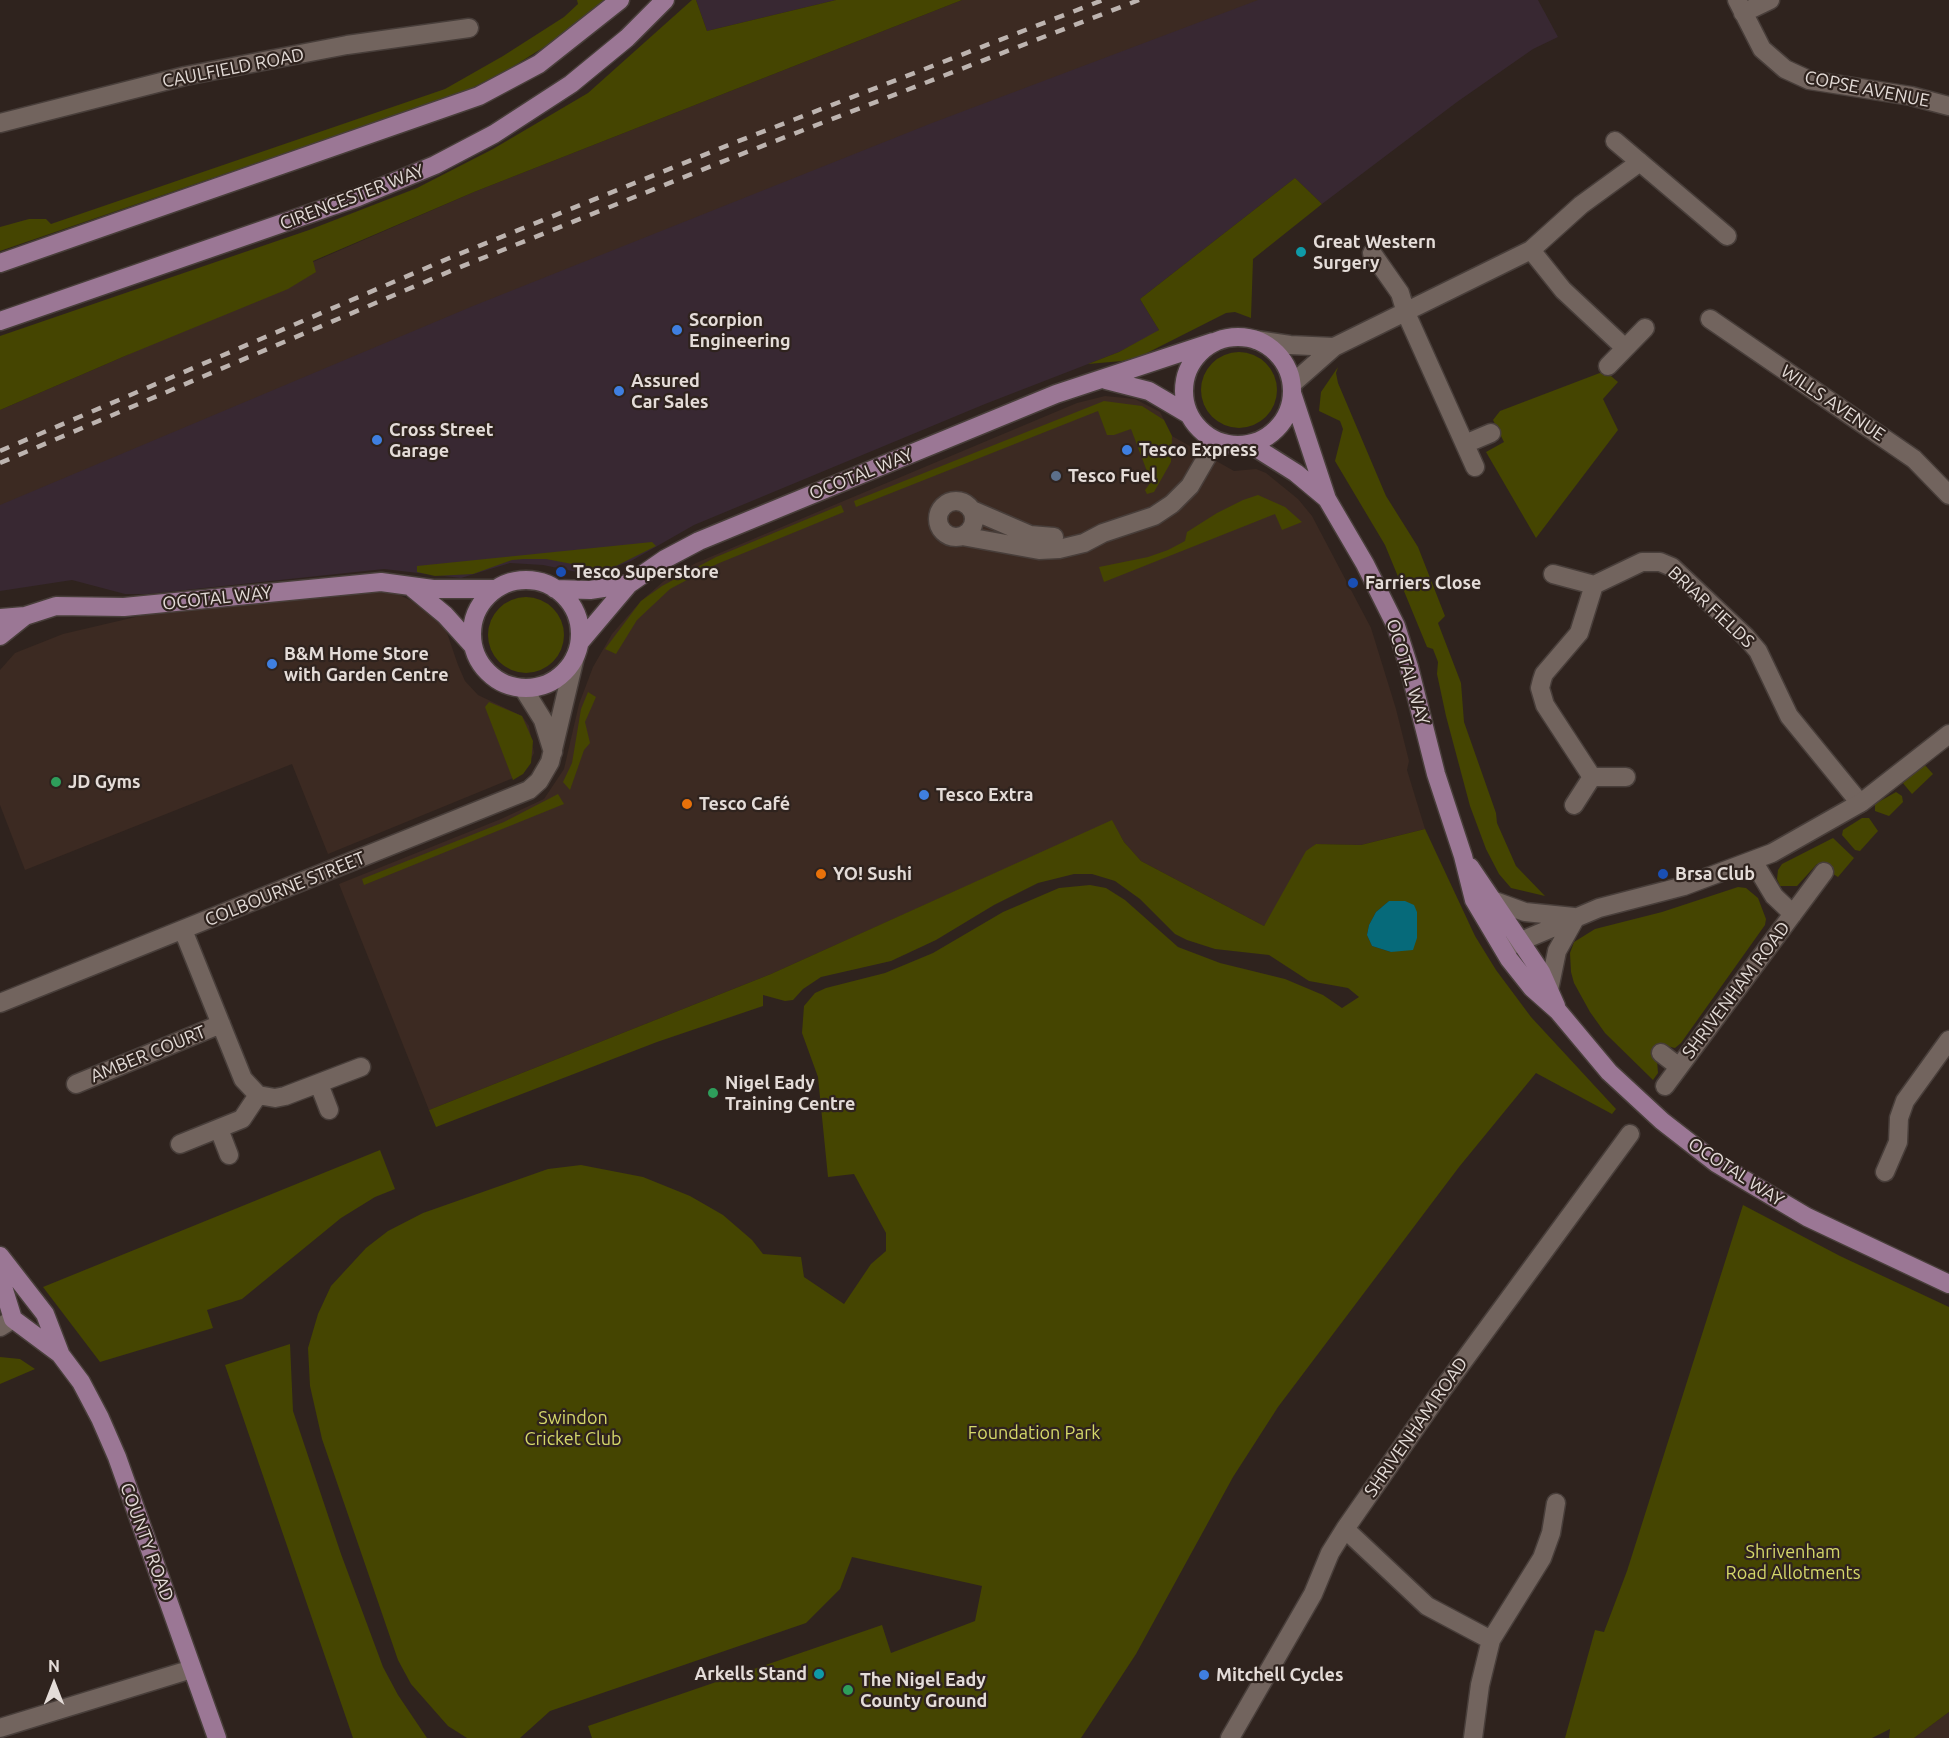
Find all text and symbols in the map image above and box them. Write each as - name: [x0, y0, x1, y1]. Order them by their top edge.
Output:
- street label: CAULFIELD ROAD: [160, 44, 306, 92]
- street label: COPSE AVENUE: [1803, 66, 1931, 112]
- street label: CIRENCESTER WAY: [277, 159, 427, 235]
- place label: Great Western Surgery: [1313, 231, 1436, 274]
- marker: Great Western Surgery: [1294, 245, 1308, 259]
- place label: Scorpion Engineering: [689, 309, 791, 352]
- marker: Scorpion Engineering: [670, 323, 684, 337]
- street label: WILLS AVENUE: [1777, 360, 1889, 446]
- place label: Assured Car Sales: [631, 370, 709, 412]
- marker: Assured Car Sales: [612, 384, 626, 398]
- place label: Cross Street Garage: [389, 419, 494, 462]
- marker: Cross Street Garage: [370, 433, 384, 447]
- place label: Tesco Express: [1139, 439, 1257, 461]
- street label: OCOTAL WAY: [806, 443, 916, 505]
- marker: Tesco Express: [1120, 443, 1134, 457]
- place label: Tesco Fuel: [1068, 465, 1156, 487]
- marker: Tesco Fuel: [1049, 469, 1063, 483]
- place label: Tesco Superstore: [573, 561, 719, 583]
- street label: BRIAR FIELDS: [1663, 562, 1759, 652]
- marker: Tesco Superstore: [554, 565, 568, 579]
- place label: Farriers Close: [1365, 572, 1481, 594]
- marker: Farriers Close: [1346, 576, 1360, 590]
- street label: OCOTAL WAY: [161, 582, 273, 614]
- street label: OCOTAL WAY: [1382, 616, 1434, 728]
- place label: B&M Home Store with Garden Centre: [284, 643, 449, 686]
- marker: B&M Home Store with Garden Centre: [265, 657, 279, 671]
- place label: JD Gyms: [68, 771, 141, 793]
- marker: JD Gyms: [49, 775, 63, 789]
- place label: Tesco Extra: [936, 784, 1034, 806]
- marker: Tesco Extra: [917, 788, 931, 802]
- place label: Tesco Café: [699, 793, 790, 815]
- marker: Tesco Café: [680, 797, 694, 811]
- street label: COLBOURNE STREET: [202, 847, 368, 931]
- place label: YO! Sushi: [833, 863, 912, 885]
- place label: Brsa Club: [1675, 863, 1755, 885]
- marker: YO! Sushi: [814, 867, 828, 881]
- marker: Brsa Club: [1656, 867, 1670, 881]
- street label: SHRIVENHAM ROAD: [1678, 917, 1794, 1063]
- street label: AMBER COURT: [87, 1021, 209, 1087]
- place label: Nigel Eady Training Centre: [725, 1072, 855, 1114]
- marker: Nigel Eady Training Centre: [706, 1086, 720, 1100]
- street label: OCOTAL WAY: [1684, 1133, 1788, 1211]
- street label: SHRIVENHAM ROAD: [1360, 1353, 1472, 1501]
- park label: Swindon Cricket Club: [524, 1407, 622, 1450]
- park label: Foundation Park: [968, 1422, 1100, 1444]
- street label: COUNTY ROAD: [116, 1480, 178, 1604]
- park label: Shrivenham Road Allotments: [1726, 1541, 1860, 1584]
- north arrow: [24, 1654, 84, 1714]
- text: N: [48, 1657, 60, 1675]
- place label: Arkells Stand: [695, 1663, 807, 1685]
- place label: Mitchell Cycles: [1216, 1664, 1343, 1686]
- marker: Arkells Stand: [812, 1667, 826, 1681]
- marker: Mitchell Cycles: [1197, 1668, 1211, 1682]
- place label: The Nigel Eady County Ground: [860, 1669, 987, 1712]
- marker: The Nigel Eady County Ground: [841, 1683, 855, 1697]

